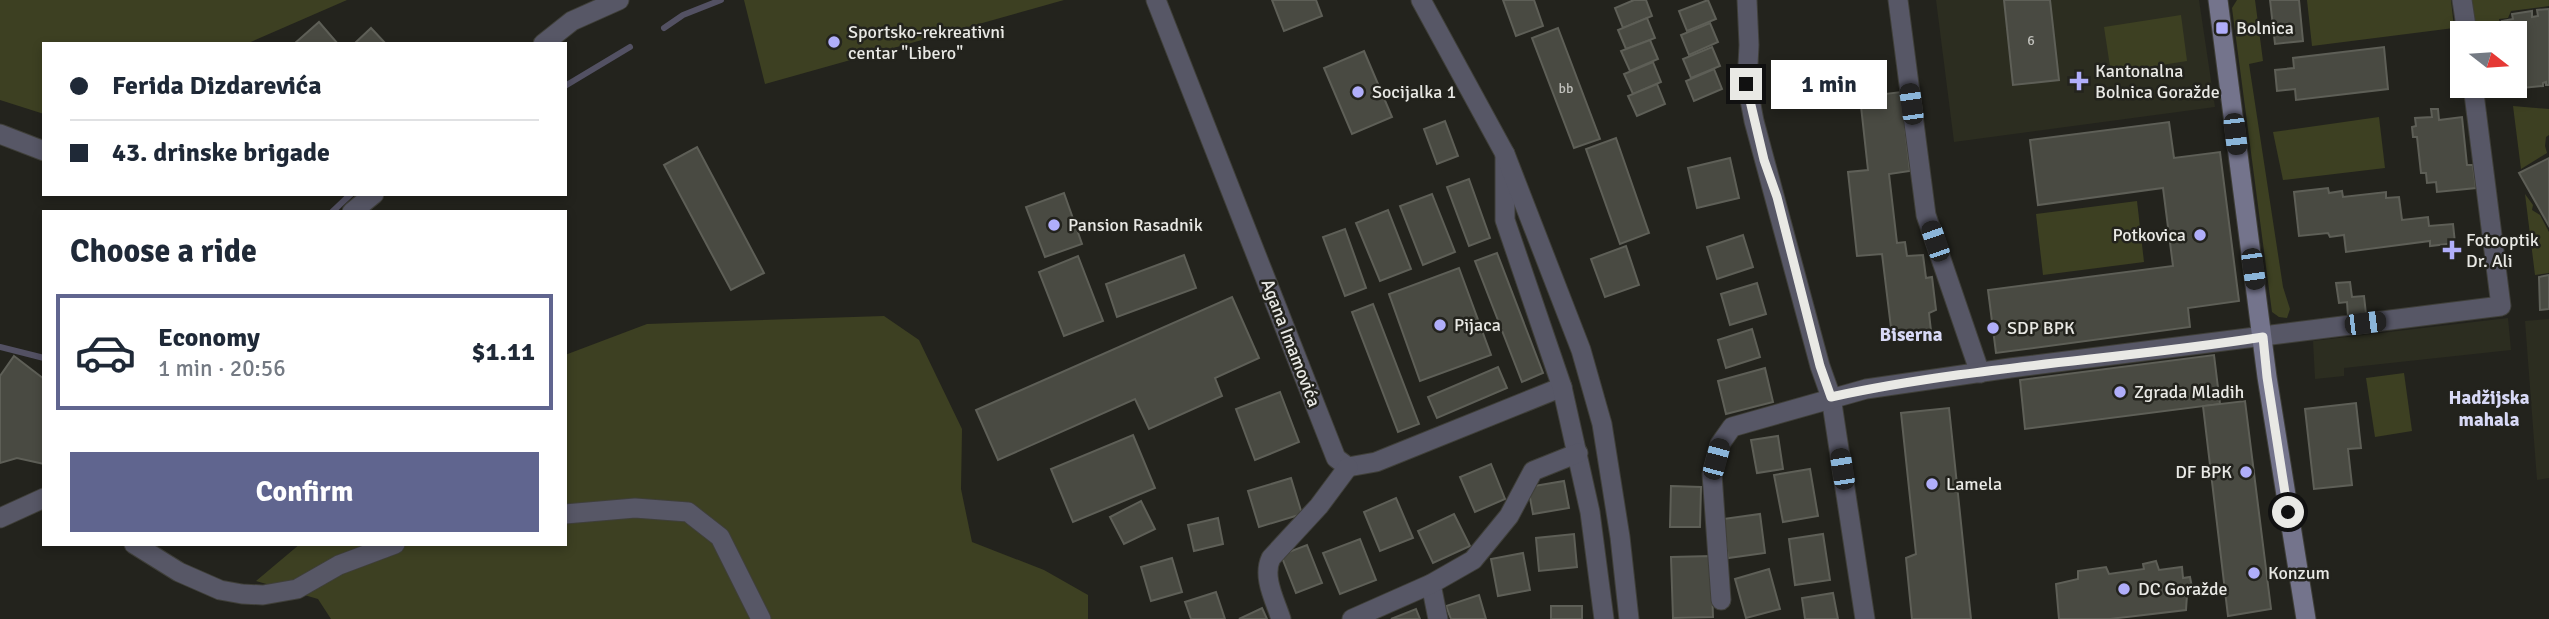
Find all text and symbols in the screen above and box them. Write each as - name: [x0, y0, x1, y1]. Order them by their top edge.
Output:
- place label: Bolnica: [2236, 17, 2294, 39]
- marker: Bolnica: [2214, 20, 2230, 36]
- place label: Sportsko-rekreativni centar "Libero": [848, 21, 1005, 64]
- north arrow: [2450, 21, 2527, 98]
- map controls: [2450, 21, 2527, 98]
- house number: 6: [2027, 32, 2035, 49]
- marker: Sportsko-rekreativni centar "Libero": [826, 34, 842, 50]
- callout: 1 min: [1770, 60, 1886, 108]
- place label: Kantonalna Bolnica Goražde: [2095, 60, 2220, 103]
- route end: [1730, 68, 1762, 100]
- text: Ferida Dizdarevića: [112, 70, 322, 102]
- text: 1 min: [1801, 70, 1857, 99]
- marker: Kantonalna Bolnica Goražde: [2069, 71, 2089, 91]
- house number: bb: [1559, 80, 1573, 97]
- place label: Socijalka 1: [1372, 81, 1456, 103]
- car: [1898, 82, 1925, 126]
- marker: Socijalka 1: [1350, 84, 1366, 100]
- car: [2223, 112, 2248, 156]
- text: 43. drinske brigade: [112, 137, 330, 169]
- place label: Pansion Rasadnik: [1068, 214, 1203, 236]
- marker: Pansion Rasadnik: [1046, 217, 1062, 233]
- car: [1919, 218, 1952, 264]
- place label: Potkovica: [2112, 224, 2186, 246]
- marker: Potkovica: [2192, 227, 2208, 243]
- place label: Fotooptik Dr. Ali: [2466, 229, 2539, 272]
- text: Choose a ride: [70, 232, 257, 271]
- marker: Fotooptik Dr. Ali: [2444, 242, 2460, 258]
- car: [2240, 247, 2267, 291]
- street label: Agana Imamovića: [1257, 276, 1325, 410]
- car: [2343, 310, 2388, 336]
- place label: Pijaca: [1454, 314, 1501, 336]
- marker: Pijaca: [1432, 317, 1448, 333]
- place label: SDP BPK: [2007, 317, 2075, 339]
- marker: SDP BPK: [1985, 320, 2001, 336]
- icon: car: [74, 321, 137, 384]
- text: Economy: [158, 322, 260, 354]
- district label: Biserna: [1880, 323, 1943, 347]
- text: $1.11: [471, 336, 535, 368]
- text: 1 min · 20:56: [158, 354, 286, 383]
- place label: Zgrada Mladih: [2134, 381, 2244, 403]
- marker: Zgrada Mladih: [2112, 384, 2128, 400]
- district label: Hadžijska mahala: [2448, 386, 2530, 432]
- car: [1701, 436, 1732, 482]
- car: [1829, 447, 1856, 491]
- button: Confirm: [70, 452, 539, 532]
- place label: DF BPK: [2175, 461, 2232, 483]
- marker: DF BPK: [2238, 464, 2254, 480]
- place label: Lamela: [1946, 473, 2002, 495]
- marker: Lamela: [1924, 476, 1940, 492]
- route start: [2272, 496, 2304, 528]
- place label: Konzum: [2268, 562, 2330, 584]
- marker: Konzum: [2246, 565, 2262, 581]
- place label: DC Goražde: [2138, 578, 2228, 600]
- marker: DC Goražde: [2116, 581, 2132, 597]

